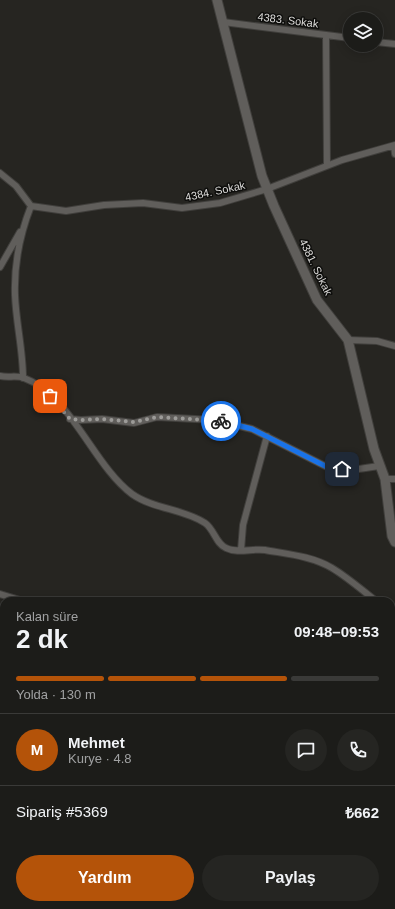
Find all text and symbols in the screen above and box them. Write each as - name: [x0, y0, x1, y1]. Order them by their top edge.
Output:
- street label: 4383. Sokak: [257, 10, 320, 30]
- map controls: [343, 12, 383, 52]
- button: layers: [343, 12, 383, 52]
- street label: 4384. Sokak: [184, 179, 247, 203]
- street label: 4381. Sokak: [297, 237, 335, 298]
- pin: [33, 379, 67, 413]
- icon: bag: [39, 385, 61, 407]
- courier: [201, 401, 241, 441]
- icon: bike: [210, 410, 232, 432]
- pin: [325, 452, 359, 486]
- icon: home: [331, 458, 353, 480]
- text: Kalan süre: [16, 609, 78, 624]
- text: 09:48–09:53: [294, 623, 379, 640]
- text: 2 dk: [16, 624, 68, 654]
- text: Yolda · 130 m: [16, 687, 96, 702]
- button: chat: [285, 729, 327, 771]
- button: phone: [337, 729, 379, 771]
- text: Mehmet: [68, 734, 125, 751]
- text: M: [31, 741, 43, 758]
- text: Kurye · 4.8: [68, 751, 132, 766]
- text: Sipariş #5369: [16, 803, 108, 820]
- text: ₺662: [345, 804, 379, 821]
- button: Yardım: [16, 855, 194, 901]
- button: Paylaş: [202, 855, 379, 901]

